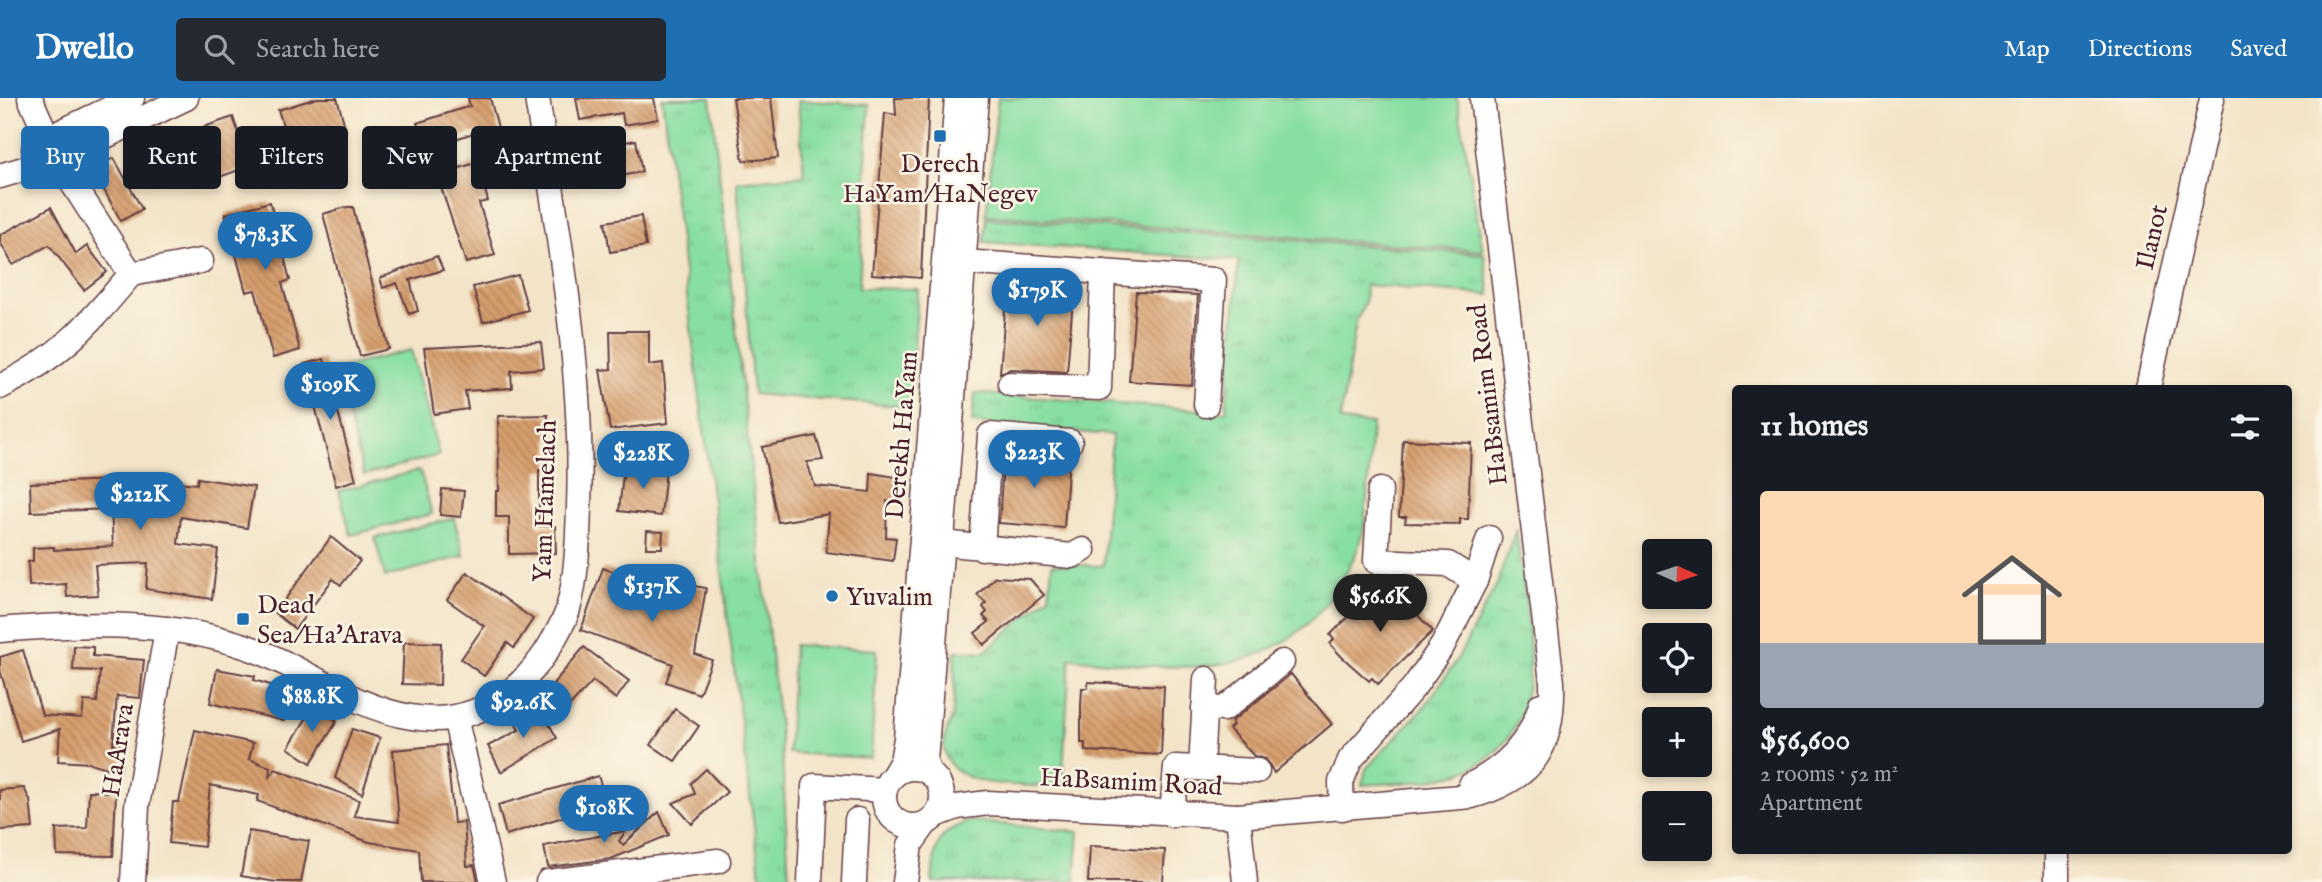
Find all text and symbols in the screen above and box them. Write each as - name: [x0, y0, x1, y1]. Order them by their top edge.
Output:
- search box: [176, 18, 666, 81]
- text: Dwello: [35, 28, 134, 70]
- icon: search: [200, 30, 238, 68]
- text: Search here: [256, 33, 380, 66]
- text: Map: [2004, 34, 2050, 65]
- text: Directions: [2088, 34, 2192, 65]
- text: Saved: [2230, 34, 2287, 65]
- chip: Buy: [21, 126, 109, 189]
- chip: Rent: [123, 126, 221, 189]
- chip: Filters: [235, 126, 348, 189]
- chip: New: [362, 126, 457, 189]
- chip: Apartment: [471, 126, 626, 189]
- marker: Derech HaYam/HaNegev: [932, 128, 948, 144]
- place label: Derech HaYam/HaNegev: [843, 148, 1038, 211]
- street label: Ilanot: [2129, 201, 2176, 273]
- pin: $78.3K: [208, 212, 322, 272]
- text: $78.3K: [234, 220, 296, 249]
- pin: $179K: [988, 268, 1086, 328]
- text: $179K: [1008, 276, 1066, 305]
- street label: HaBsamim Road: [1461, 302, 1516, 488]
- street label: Derekh HaYam: [879, 350, 926, 521]
- pin: $109K: [281, 362, 379, 422]
- text: $109K: [300, 370, 360, 399]
- text: 11 homes: [1760, 408, 1868, 446]
- icon: filters: [2226, 408, 2264, 446]
- street label: Yam Hamelach: [526, 419, 565, 583]
- pin: $223K: [985, 430, 1083, 490]
- pin: $228K: [594, 432, 692, 491]
- text: $223K: [1004, 438, 1064, 467]
- text: $228K: [613, 439, 673, 468]
- pin: $212K: [91, 472, 189, 532]
- text: $212K: [110, 480, 170, 509]
- icon: home: [1949, 537, 2075, 663]
- north arrow: [1642, 539, 1712, 609]
- map controls: [1642, 539, 1712, 861]
- pin: $137K: [603, 564, 701, 624]
- text: $137K: [623, 572, 681, 601]
- pin: $56.6K: [1323, 574, 1437, 634]
- place label: Yuvalim: [846, 581, 933, 614]
- text: $56.6K: [1349, 582, 1411, 611]
- marker: Yuvalim: [824, 588, 840, 604]
- place label: Dead Sea/Ha'Arava: [257, 589, 404, 652]
- marker: Dead Sea/Ha'Arava: [235, 611, 251, 627]
- button: locate: [1642, 623, 1712, 693]
- pin: $88.8K: [255, 674, 369, 734]
- pin: $92.6K: [466, 680, 580, 740]
- text: $88.8K: [281, 682, 343, 711]
- text: $92.6K: [491, 688, 555, 717]
- street label: HaArava: [95, 700, 142, 799]
- button: +: [1642, 707, 1712, 777]
- text: $56,600: [1760, 722, 1850, 760]
- text: 2 rooms · 52 m²: [1760, 760, 1898, 789]
- street label: HaBsamim Road: [1039, 761, 1223, 804]
- pin: $108K: [555, 786, 653, 845]
- text: Apartment: [1760, 789, 1863, 818]
- button: −: [1642, 791, 1712, 861]
- text: $108K: [575, 793, 633, 822]

